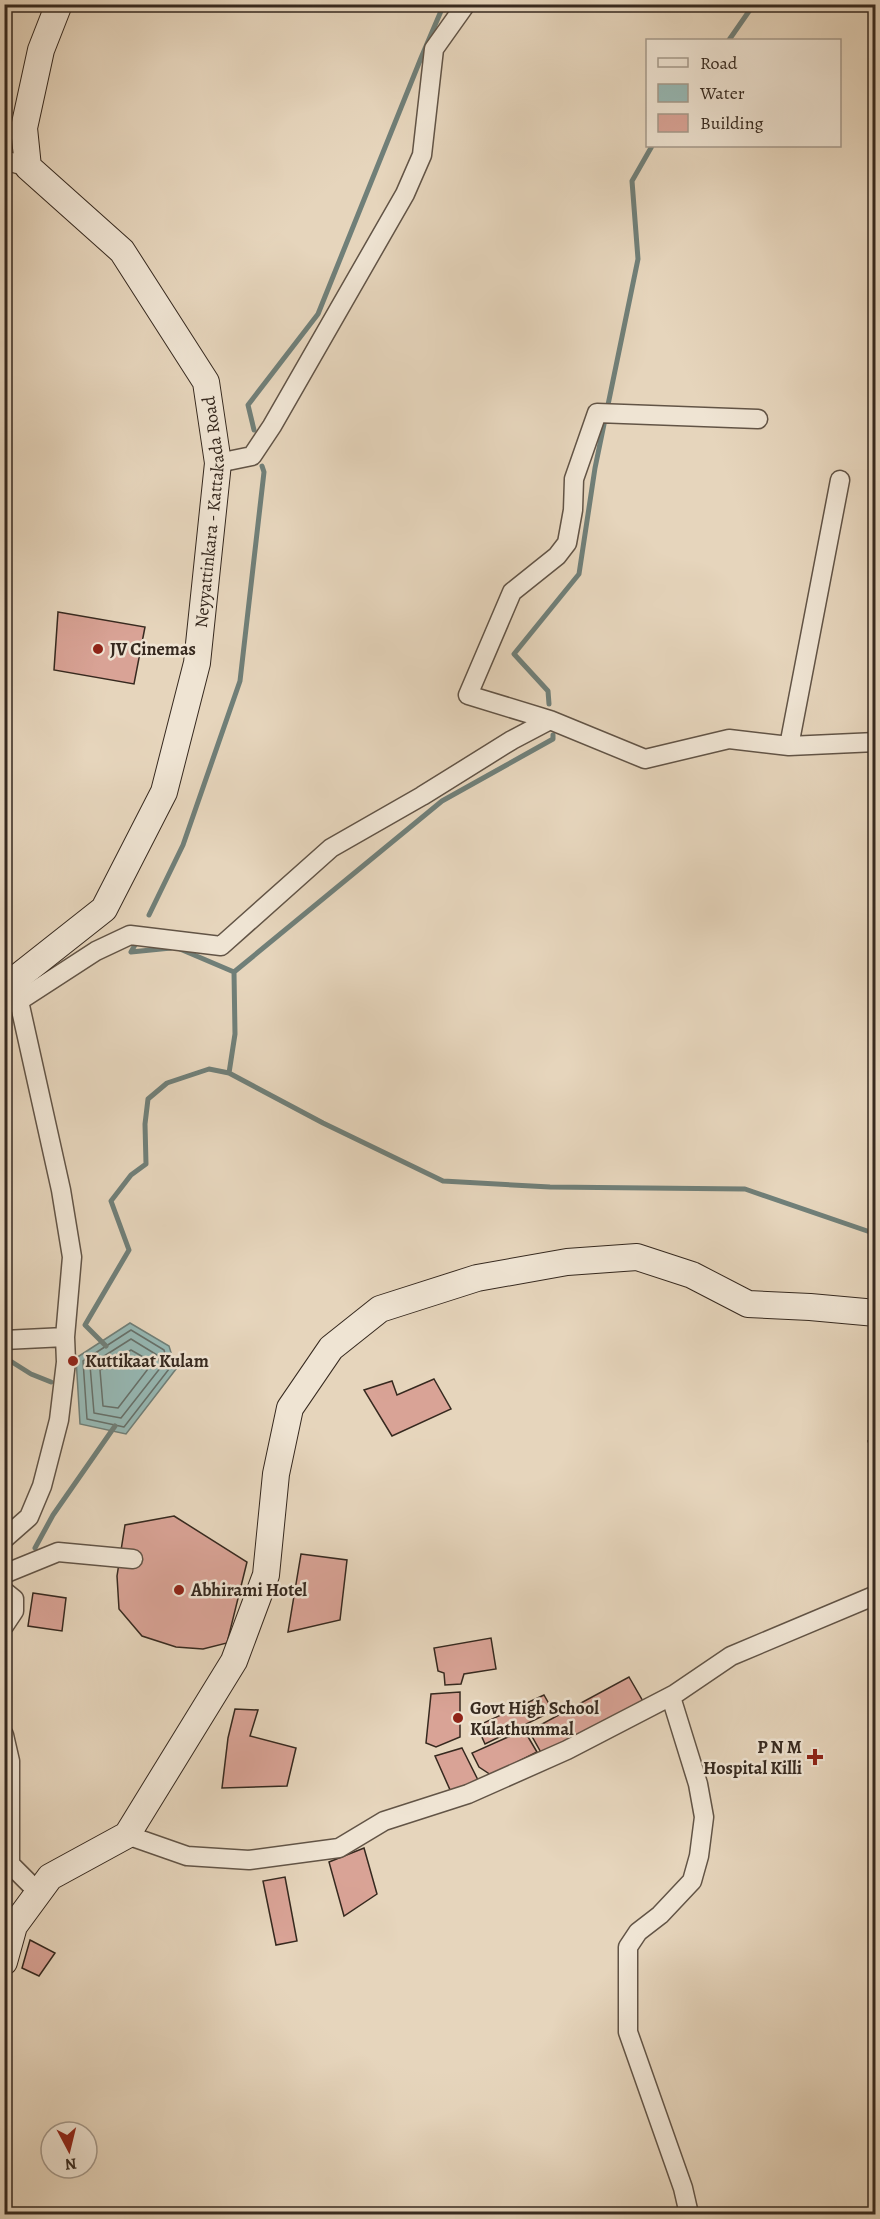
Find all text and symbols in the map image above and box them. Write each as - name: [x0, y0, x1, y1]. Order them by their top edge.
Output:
- legend: [646, 39, 841, 147]
- text: Road: [700, 51, 738, 75]
- text: Water: [699, 81, 745, 105]
- text: Building: [700, 111, 764, 135]
- street label: Neyyattinkara - Kattakada Road: [189, 394, 230, 629]
- place label: JV Cinemas: [110, 637, 196, 661]
- marker: JV Cinemas: [91, 642, 105, 656]
- place label: Kuttikaat Kulam: [85, 1349, 209, 1373]
- marker: Kuttikaat Kulam: [66, 1354, 80, 1368]
- place label: Abhirami Hotel: [190, 1578, 307, 1602]
- marker: Abhirami Hotel: [172, 1583, 186, 1597]
- place label: Govt High School Kulathummal: [470, 1696, 599, 1741]
- marker: Govt High School Kulathummal: [451, 1711, 465, 1725]
- place label: P N M Hospital Killi: [703, 1735, 802, 1780]
- marker: P N M Hospital Killi: [806, 1748, 824, 1766]
- north arrow: [39, 2120, 99, 2180]
- text: N: [63, 2152, 78, 2176]

